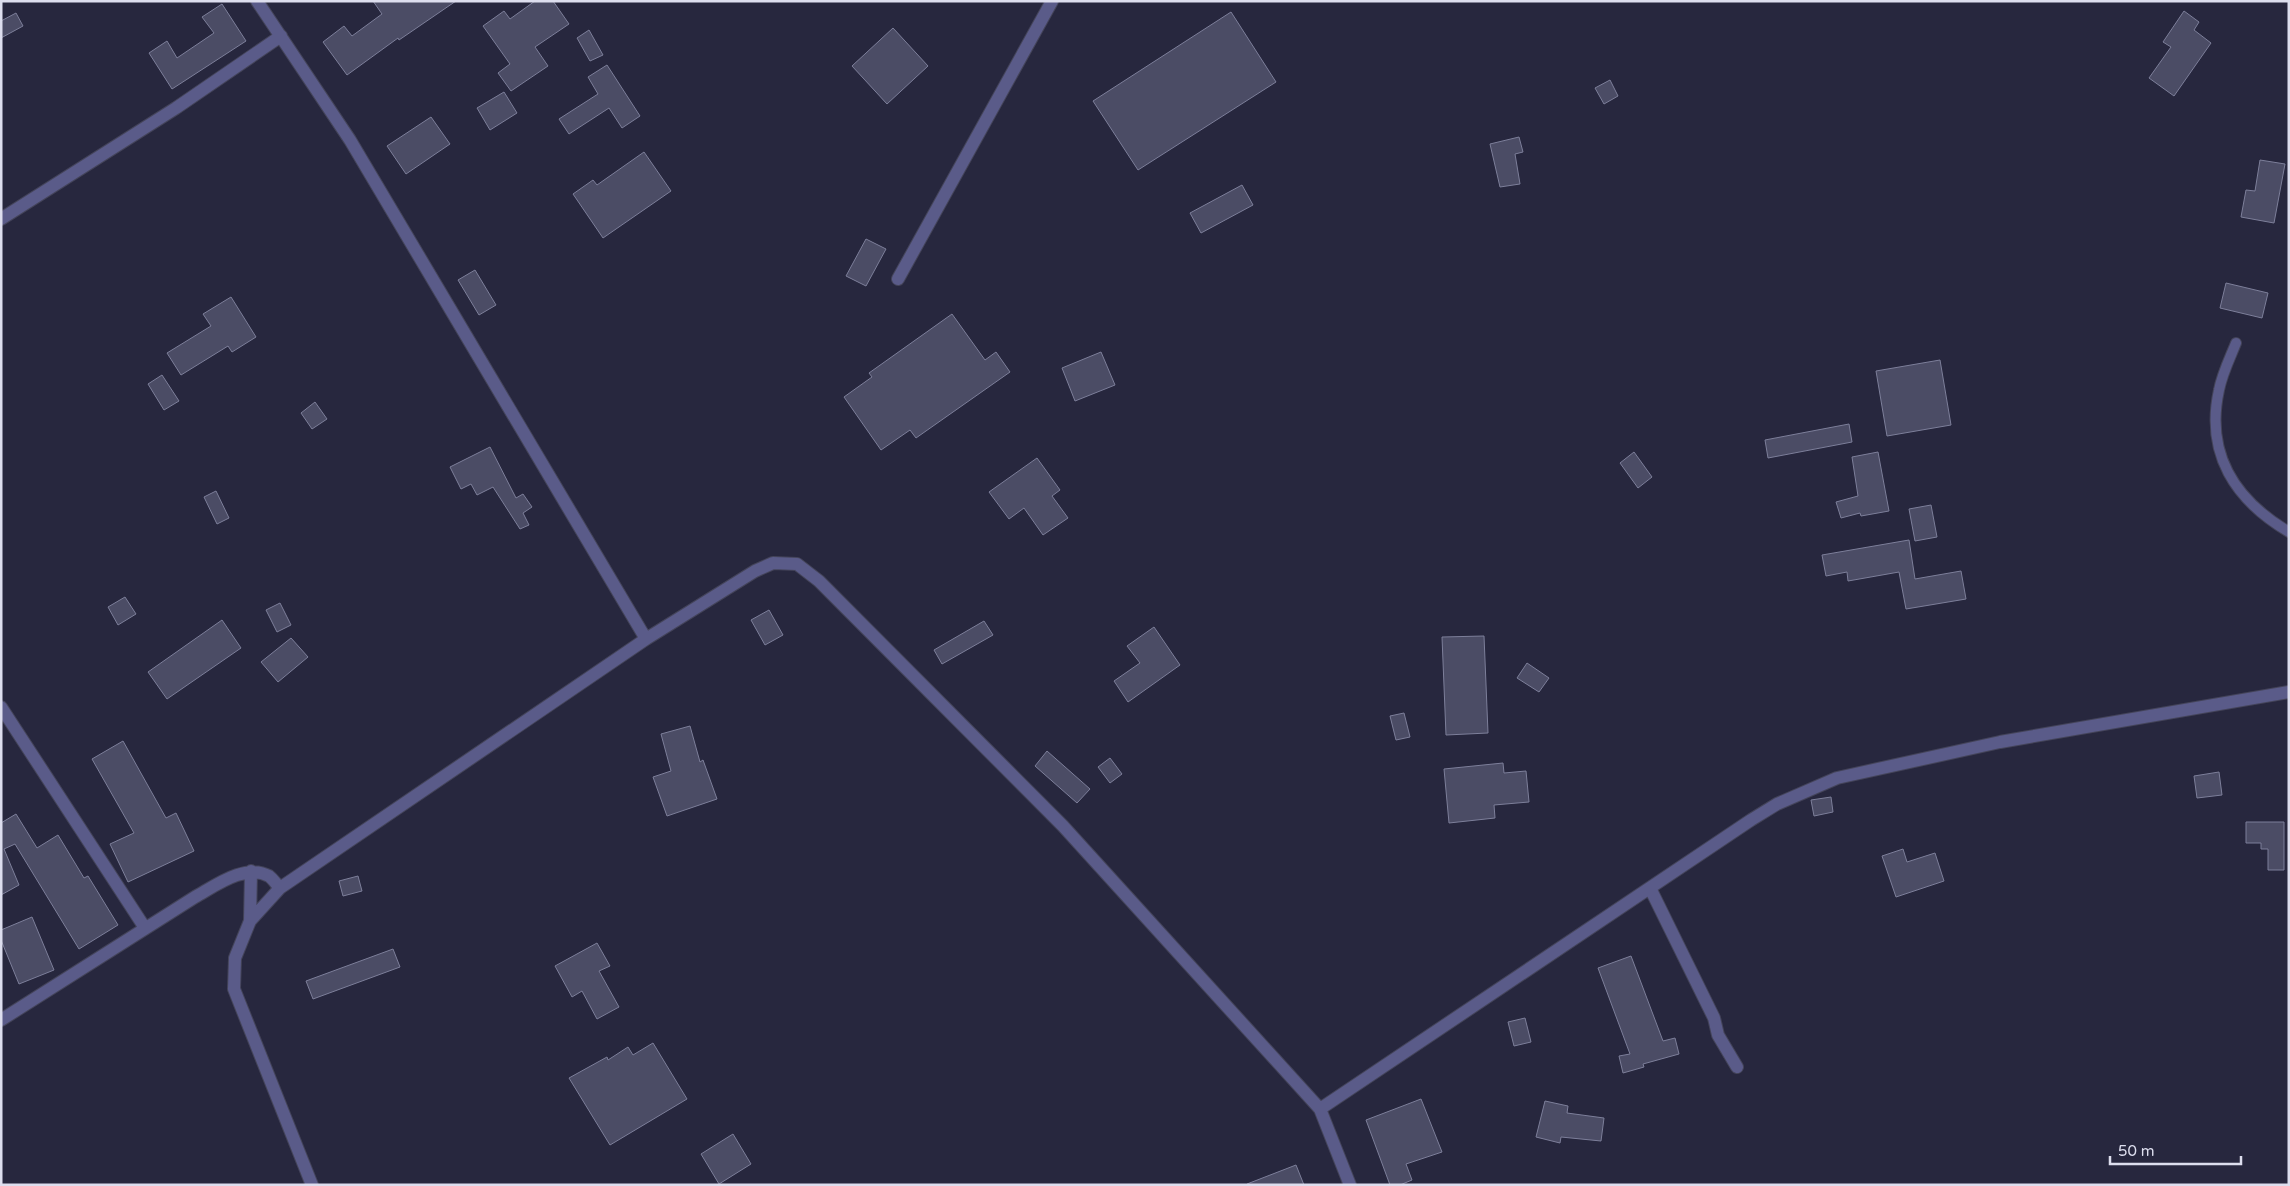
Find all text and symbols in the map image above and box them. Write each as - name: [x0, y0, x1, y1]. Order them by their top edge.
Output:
- scale bar: [2110, 1134, 2241, 1166]
- text: 50 m: [2118, 1142, 2155, 1160]

